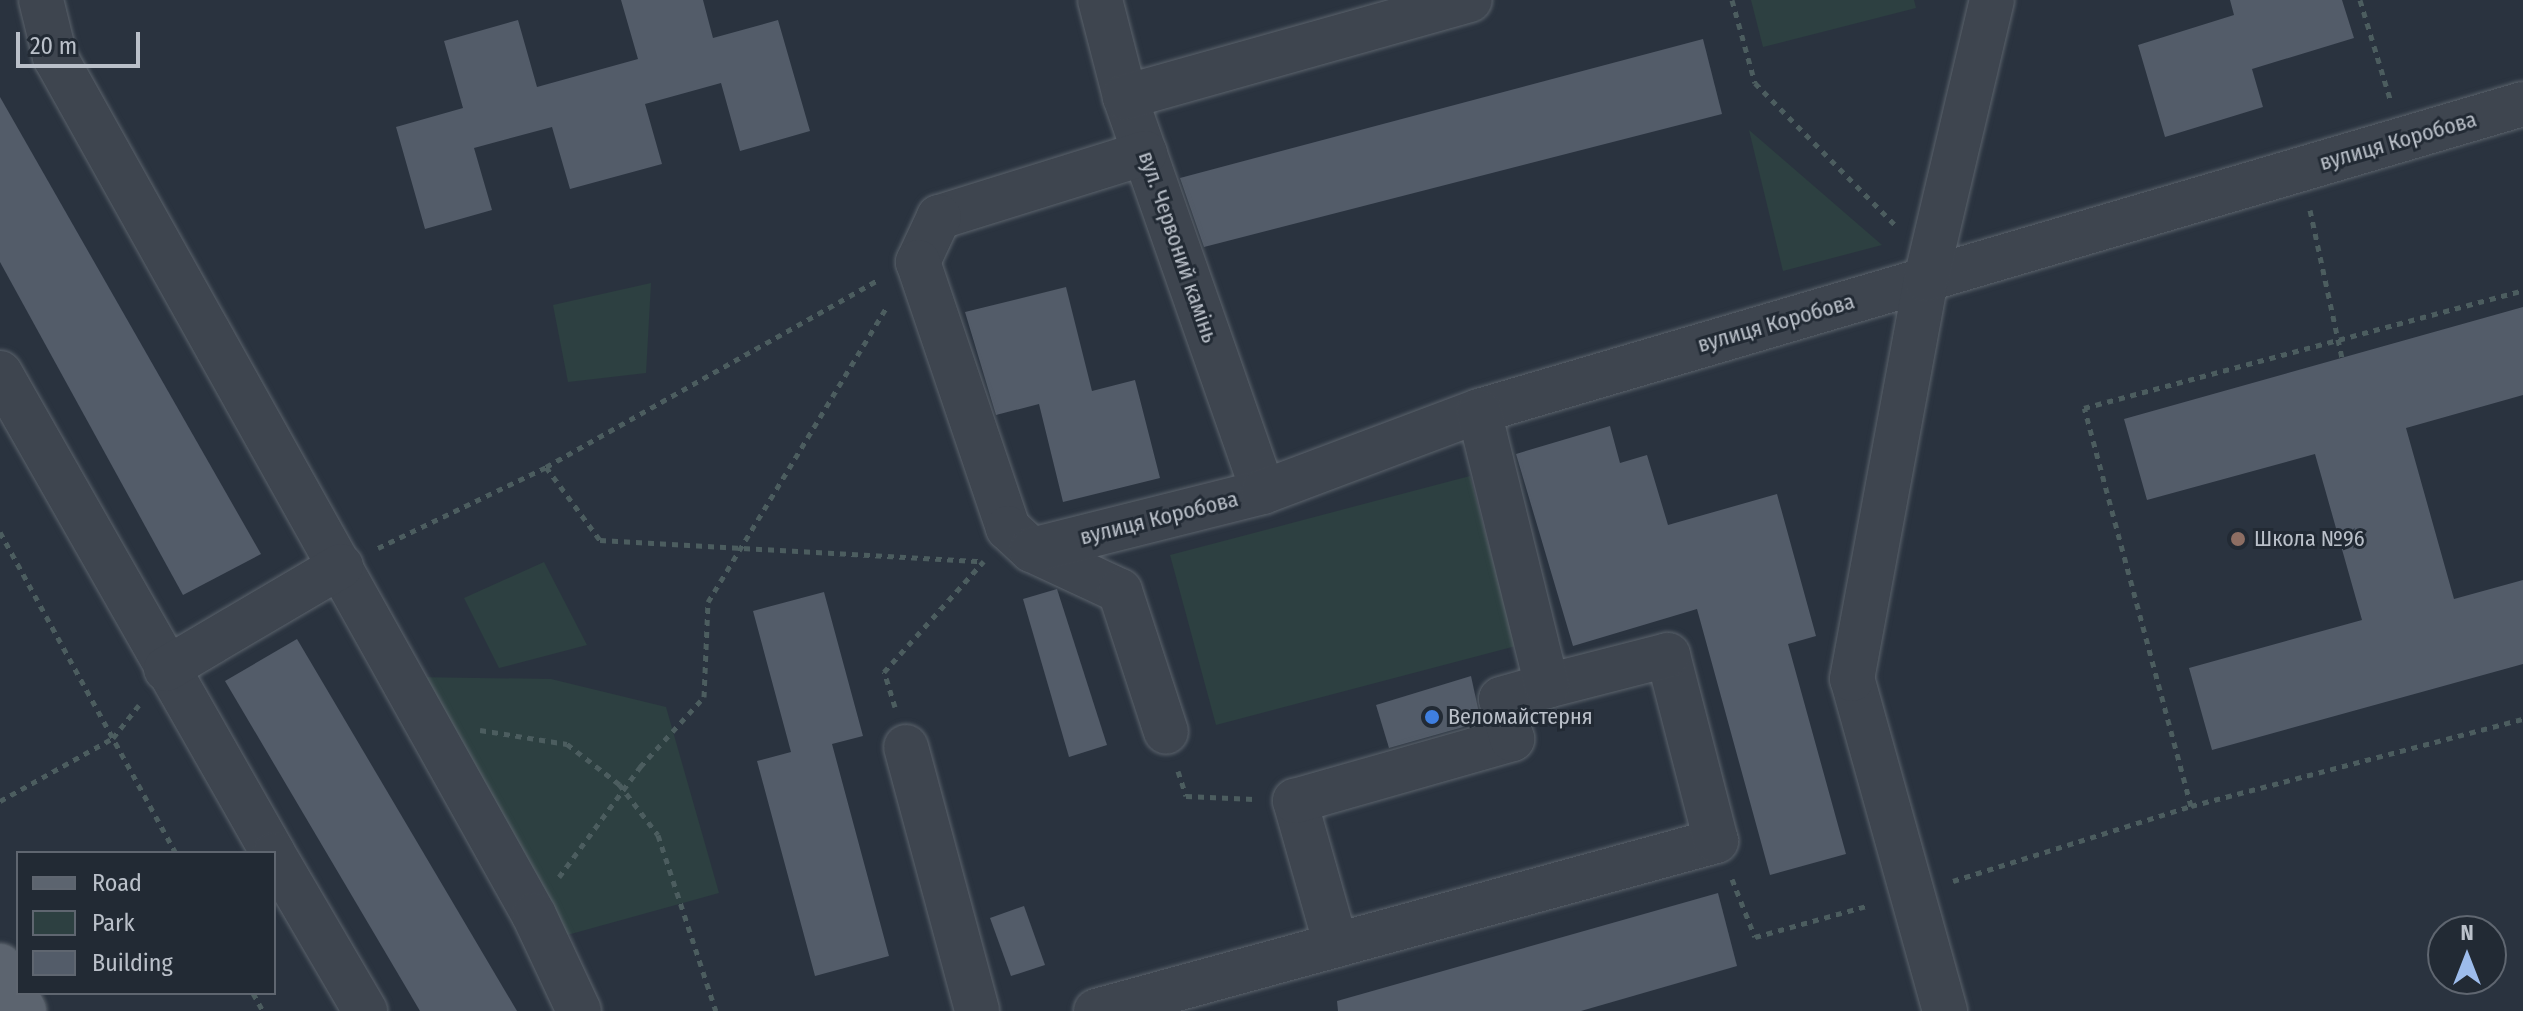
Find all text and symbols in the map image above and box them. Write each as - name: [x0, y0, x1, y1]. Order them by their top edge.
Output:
- scale bar: [20, 16, 144, 66]
- text: 20 m: [30, 32, 77, 60]
- street label: вулиця Коробова: [2316, 106, 2480, 176]
- street label: вул. Червоний камінь: [1133, 148, 1223, 346]
- street label: вулиця Коробова: [1694, 288, 1858, 358]
- street label: вулиця Коробова: [1077, 486, 1241, 550]
- place label: Школа №96: [2254, 526, 2365, 552]
- marker: Школа №96: [2229, 530, 2247, 548]
- place label: Веломайстерня: [1448, 704, 1593, 730]
- marker: Веломайстерня: [1423, 708, 1441, 726]
- legend: [16, 851, 276, 995]
- text: Road: [92, 869, 142, 897]
- text: Park: [92, 909, 135, 937]
- north arrow: [2427, 915, 2507, 995]
- text: N: [2460, 919, 2474, 946]
- text: Building: [92, 949, 173, 977]

